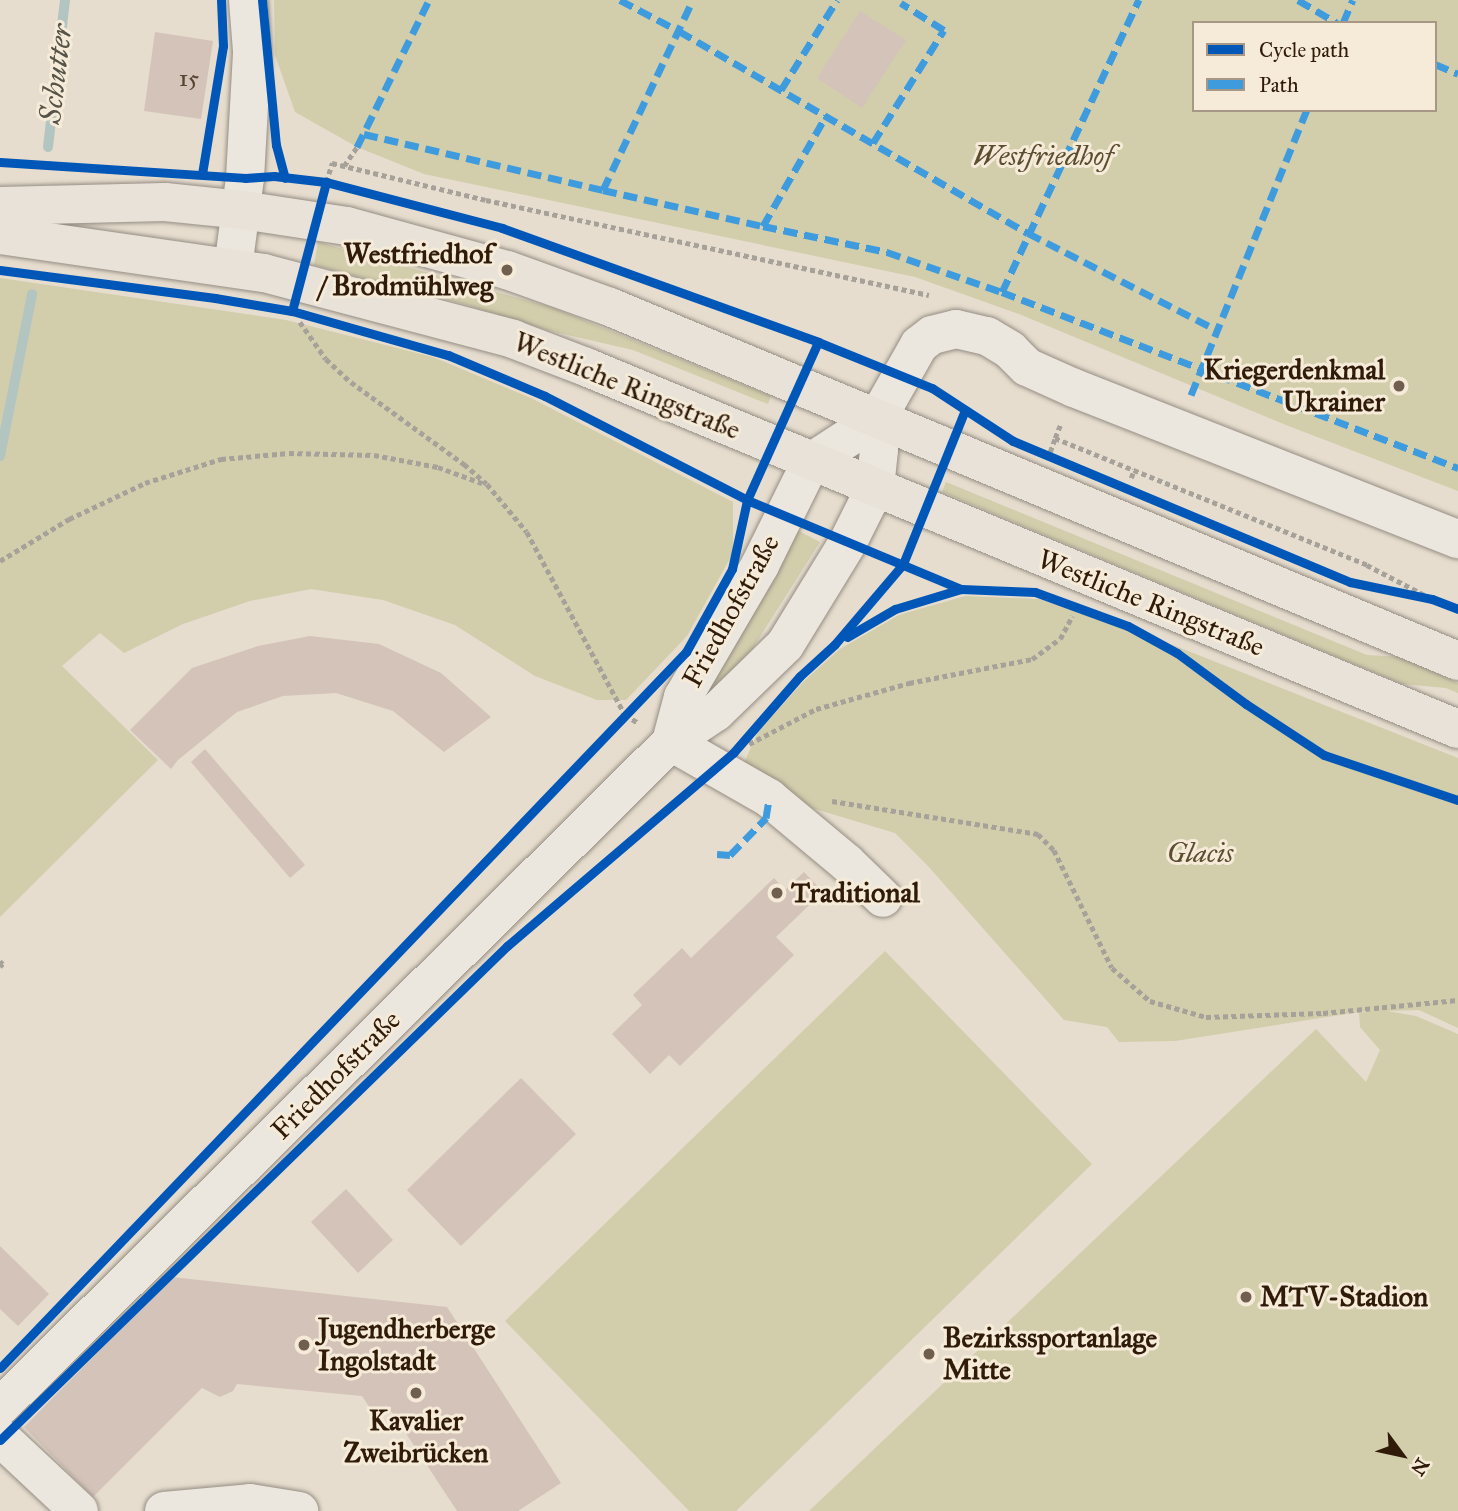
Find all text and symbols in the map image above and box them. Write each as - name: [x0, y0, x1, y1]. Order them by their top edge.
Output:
- legend: [1192, 21, 1437, 112]
- water label: Schutter: [32, 22, 80, 126]
- text: Cycle path: [1259, 37, 1349, 63]
- house number: 15: [179, 65, 199, 93]
- text: Path: [1259, 72, 1299, 98]
- park label: Westfriedhof: [973, 139, 1113, 173]
- place label: Westfriedhof / Brodmühlweg: [318, 237, 493, 303]
- marker: Westfriedhof / Brodmühlweg: [499, 262, 515, 278]
- street label: Westliche Ringstraße: [509, 325, 745, 447]
- place label: Kriegerdenkmal Ukrainer: [1204, 353, 1385, 419]
- marker: Kriegerdenkmal Ukrainer: [1391, 378, 1407, 394]
- street label: Friedhofstraße: [675, 529, 787, 693]
- street label: Westliche Ringstraße: [1033, 542, 1269, 664]
- park label: Glacis: [1167, 836, 1233, 870]
- place label: Traditional: [791, 876, 920, 910]
- marker: Traditional: [769, 885, 785, 901]
- street label: Friedhofstraße: [264, 1003, 408, 1147]
- place label: MTV-Stadion: [1260, 1280, 1428, 1314]
- marker: MTV-Stadion: [1238, 1289, 1254, 1305]
- place label: Jugendherberge Ingolstadt: [318, 1312, 496, 1378]
- place label: Bezirkssportanlage Mitte: [943, 1321, 1157, 1387]
- marker: Jugendherberge Ingolstadt: [296, 1337, 312, 1353]
- marker: Bezirkssportanlage Mitte: [921, 1346, 937, 1362]
- marker: Kavalier Zweibrücken: [408, 1385, 424, 1401]
- place label: Kavalier Zweibrücken: [344, 1404, 488, 1470]
- north arrow: [1367, 1420, 1437, 1490]
- text: N: [1406, 1454, 1434, 1480]

